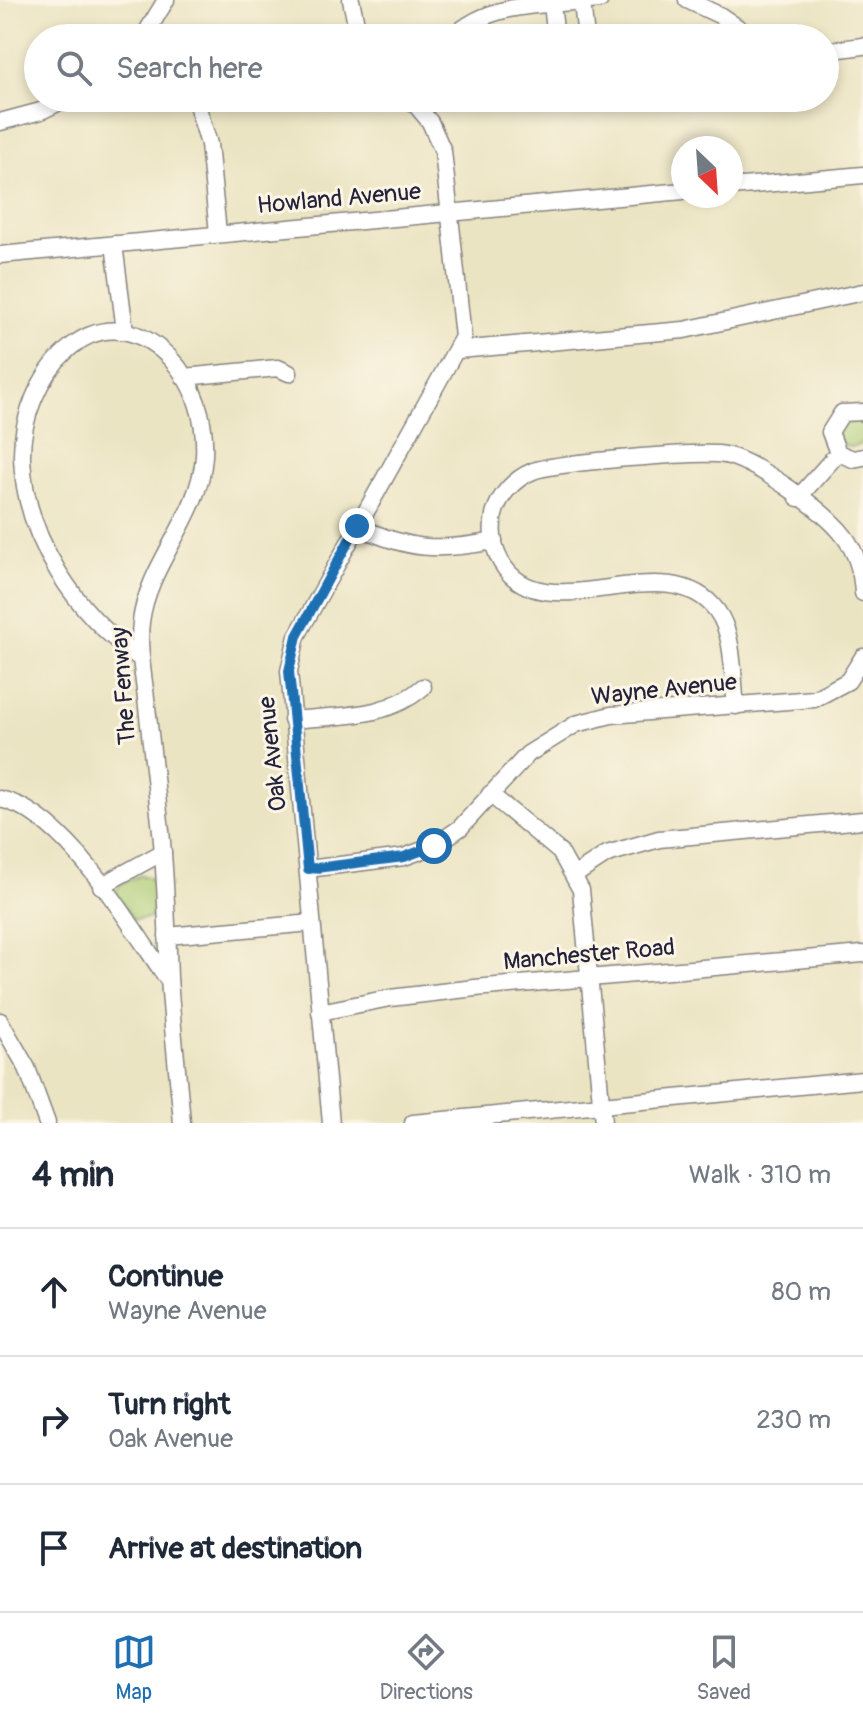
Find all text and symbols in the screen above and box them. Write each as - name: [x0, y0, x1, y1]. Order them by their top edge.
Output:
- search box: [24, 24, 839, 112]
- icon: search: [52, 46, 96, 90]
- text: Search here: [116, 50, 263, 87]
- north arrow: [671, 136, 743, 208]
- street label: Howland Avenue: [256, 177, 422, 220]
- route end: [339, 508, 375, 544]
- street label: The Fenway: [105, 626, 142, 746]
- street label: Wayne Avenue: [590, 667, 738, 712]
- street label: Oak Avenue: [252, 695, 293, 813]
- route start: [416, 828, 452, 864]
- street label: Manchester Road: [502, 933, 676, 976]
- text: 4 min: [32, 1154, 114, 1197]
- text: Walk · 310 m: [689, 1159, 831, 1191]
- text: Continue: [108, 1258, 223, 1295]
- icon: ahead: [32, 1270, 76, 1314]
- text: 80 m: [771, 1276, 831, 1308]
- text: Wayne Avenue: [108, 1295, 267, 1327]
- text: Turn right: [108, 1386, 231, 1423]
- icon: right: [32, 1398, 76, 1442]
- text: 230 m: [756, 1404, 831, 1436]
- text: Oak Avenue: [108, 1423, 233, 1455]
- icon: arrive: [32, 1526, 76, 1570]
- text: Arrive at destination: [108, 1530, 362, 1567]
- tab: Map: [112, 1630, 156, 1706]
- tab: Directions: [380, 1630, 473, 1706]
- tab: Saved: [697, 1630, 751, 1706]

